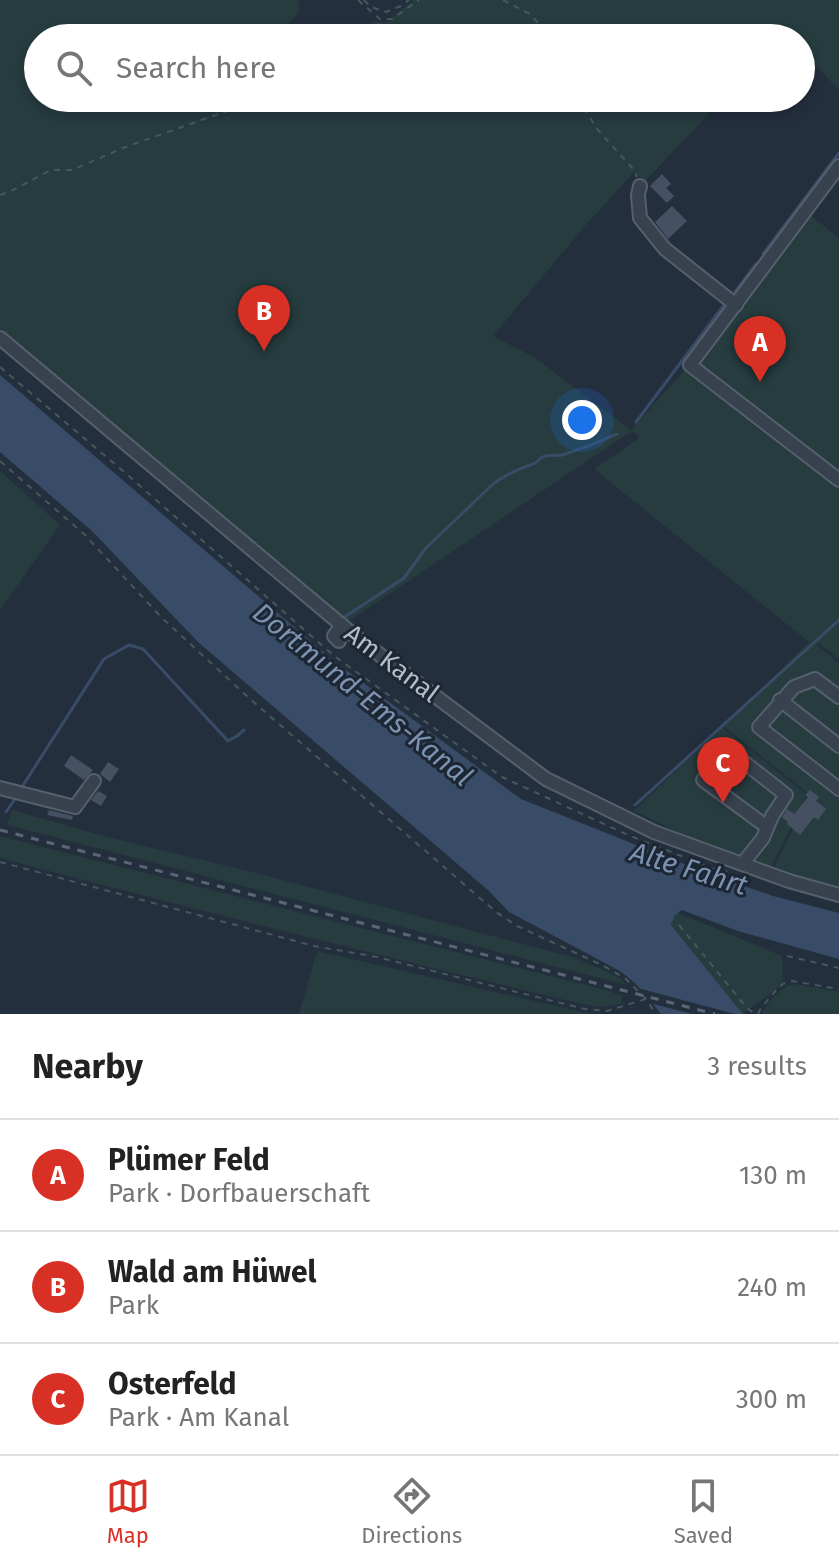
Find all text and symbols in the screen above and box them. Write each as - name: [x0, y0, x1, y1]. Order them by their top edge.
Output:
- search box: [24, 24, 815, 112]
- icon: search: [52, 46, 96, 90]
- text: Search here: [116, 50, 276, 86]
- pin: B: [238, 285, 290, 351]
- pin: A: [734, 316, 786, 382]
- your location: [562, 400, 602, 440]
- water label: Dortmund-Ems-Kanal: [246, 596, 479, 793]
- street label: Am Kanal: [338, 618, 445, 709]
- pin: C: [697, 737, 749, 803]
- water label: Alte Fahrt: [625, 835, 751, 902]
- text: Nearby: [32, 1046, 143, 1087]
- text: 3 results: [707, 1051, 807, 1082]
- text: Plümer Feld: [108, 1142, 270, 1178]
- text: A: [50, 1160, 66, 1191]
- text: 130 m: [739, 1160, 807, 1191]
- text: Park · Dorfbauerschaft: [108, 1178, 370, 1209]
- text: Wald am Hüwel: [108, 1254, 317, 1290]
- text: B: [50, 1272, 66, 1303]
- text: 240 m: [737, 1272, 807, 1303]
- text: Park: [108, 1290, 159, 1321]
- text: Osterfeld: [108, 1366, 237, 1402]
- text: C: [51, 1384, 65, 1415]
- text: 300 m: [736, 1384, 807, 1415]
- text: Park · Am Kanal: [108, 1402, 289, 1433]
- tab: Map: [106, 1474, 150, 1549]
- tab: Directions: [361, 1474, 462, 1549]
- tab: Saved: [674, 1474, 733, 1549]

